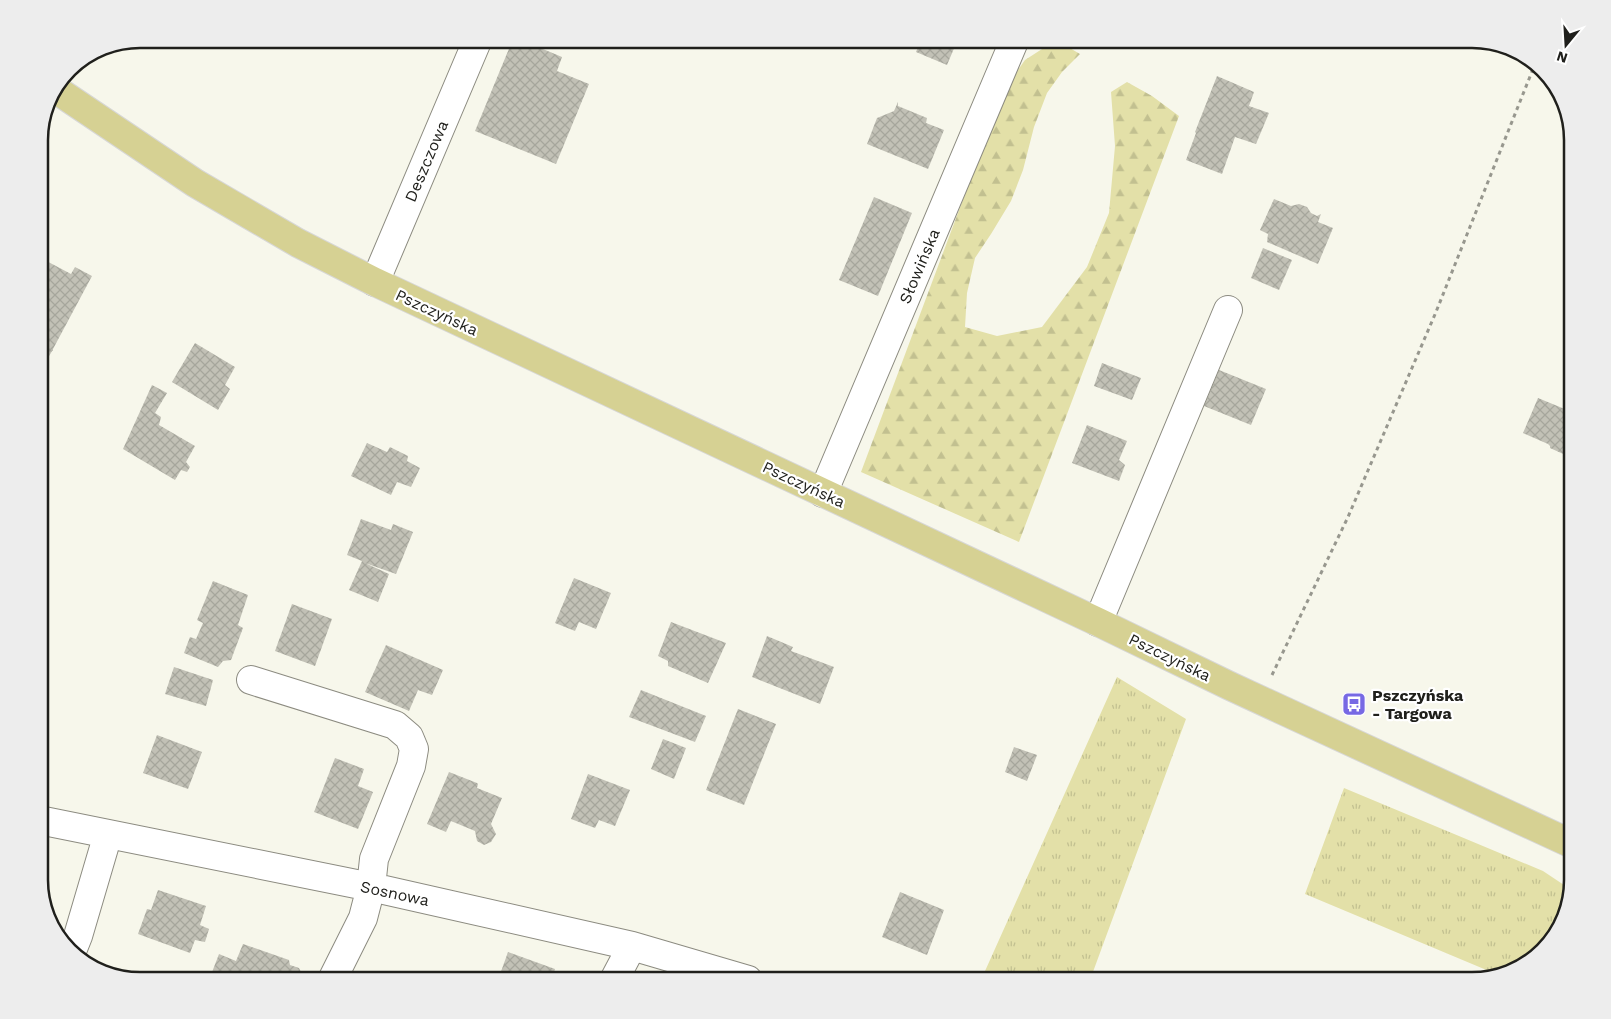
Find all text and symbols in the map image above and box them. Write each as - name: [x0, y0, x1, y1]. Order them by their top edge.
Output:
- north arrow: [1541, 20, 1591, 70]
- text: N: [1555, 48, 1569, 67]
- street label: Deszczowa: [401, 118, 452, 205]
- street label: Słowińska: [895, 226, 944, 306]
- street label: Pszczyńska: [393, 285, 481, 340]
- street label: Pszczyńska: [760, 457, 848, 512]
- street label: Pszczyńska: [1126, 629, 1214, 685]
- place label: Pszczyńska - Targowa: [1372, 686, 1464, 723]
- bus stop icon: Pszczyńska - Targowa: [1341, 691, 1367, 717]
- street label: Sosnowa: [359, 877, 431, 910]

